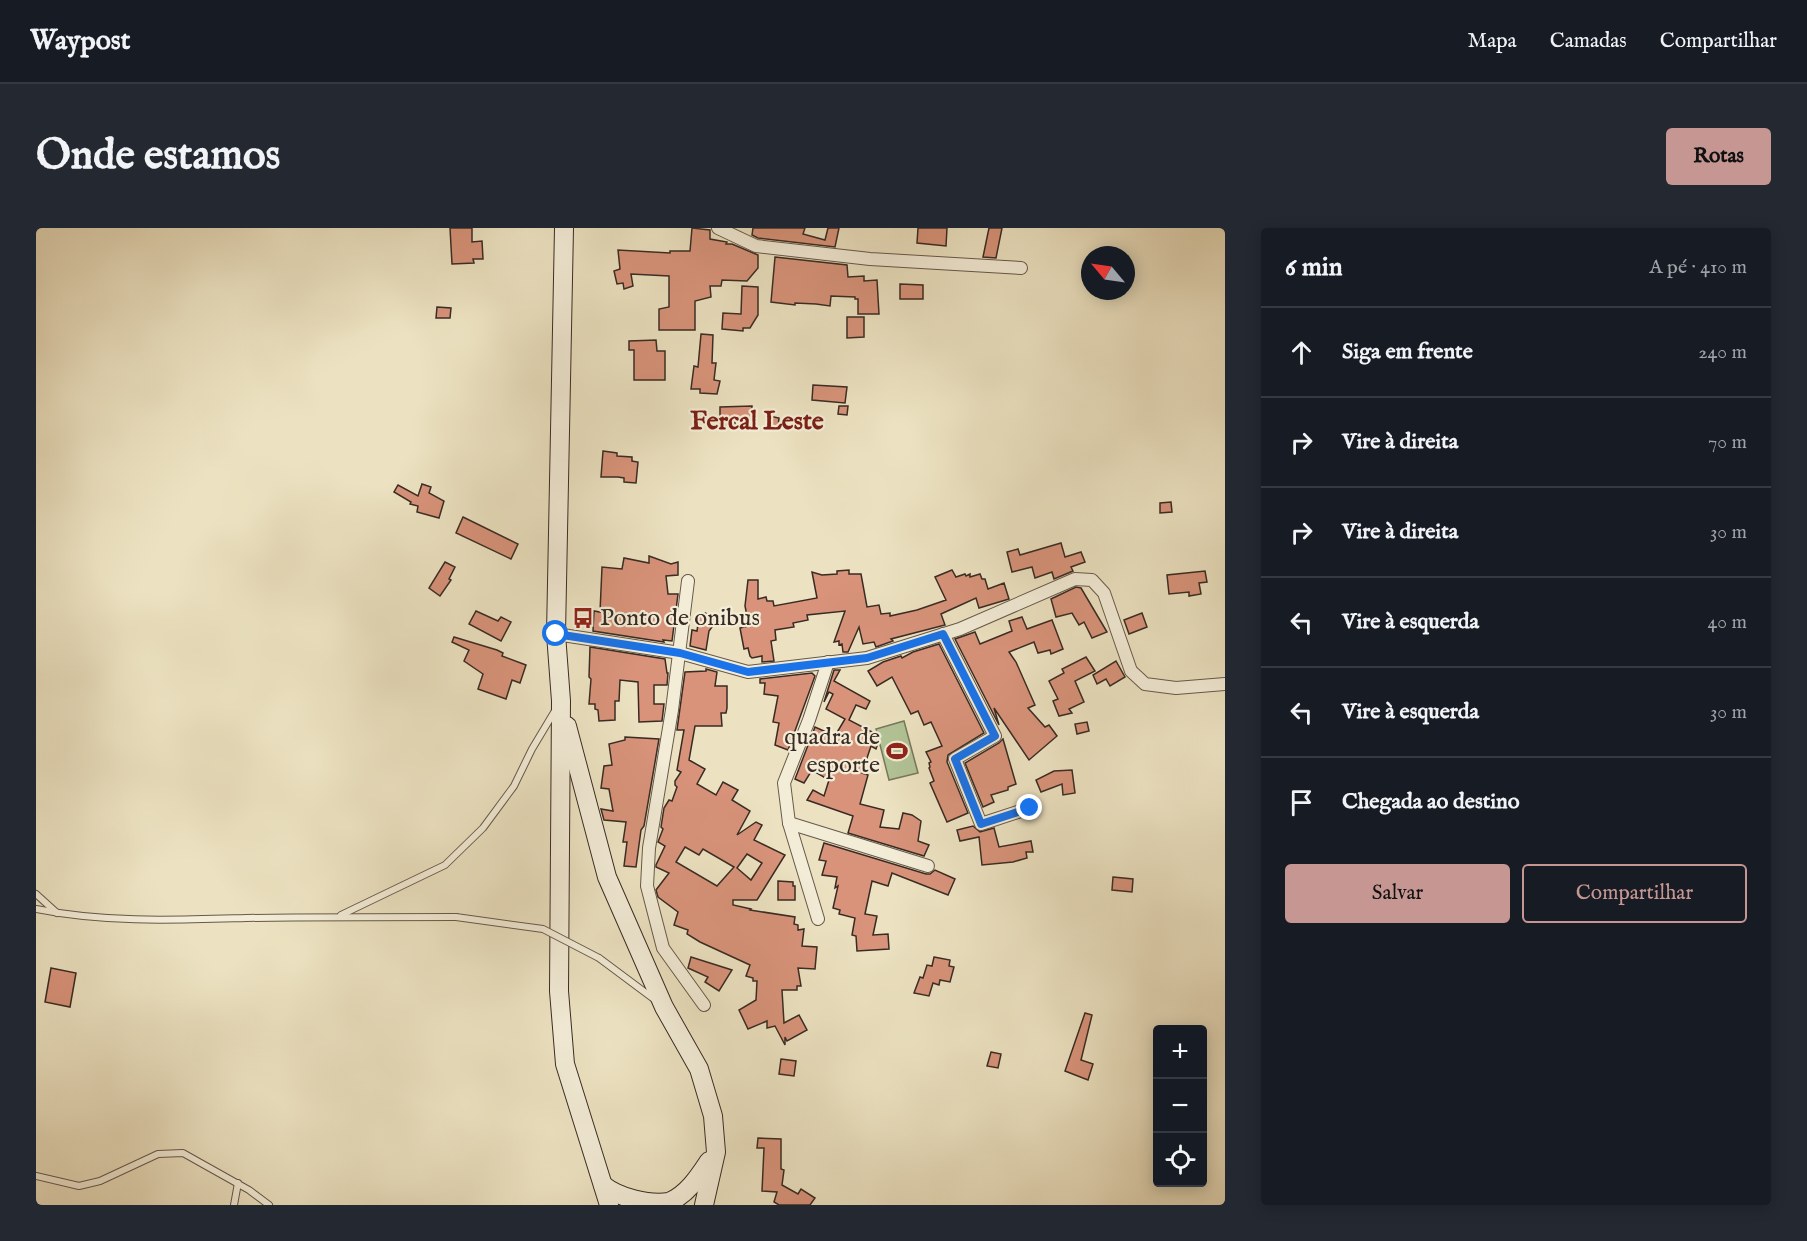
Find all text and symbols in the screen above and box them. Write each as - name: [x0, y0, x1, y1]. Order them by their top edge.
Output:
- text: Waypost: [30, 24, 130, 59]
- text: Mapa: [1467, 28, 1517, 55]
- text: Camadas: [1550, 28, 1627, 55]
- text: Compartilhar: [1660, 28, 1777, 55]
- button: Rotas: [1666, 128, 1771, 185]
- text: Onde estamos: [36, 130, 280, 183]
- north arrow: [1081, 246, 1135, 300]
- text: 6 min: [1285, 251, 1343, 284]
- text: A pé · 410 m: [1649, 255, 1747, 280]
- icon: ahead: [1285, 336, 1318, 369]
- text: Siga em frente: [1342, 338, 1473, 366]
- text: 240 m: [1698, 340, 1747, 365]
- district label: Fercal Leste: [690, 405, 824, 438]
- icon: right: [1285, 426, 1318, 459]
- text: Vire à direita: [1342, 428, 1458, 456]
- text: 70 m: [1708, 430, 1747, 455]
- icon: right: [1285, 516, 1318, 549]
- text: Vire à direita: [1342, 518, 1458, 546]
- text: 30 m: [1710, 520, 1747, 545]
- place label: Ponto de onibus: [600, 603, 760, 634]
- bus stop icon: Ponto de onibus: [571, 606, 595, 630]
- icon: left: [1285, 606, 1318, 639]
- text: Vire à esquerda: [1342, 608, 1479, 636]
- text: 40 m: [1708, 610, 1747, 635]
- route start: [542, 620, 568, 646]
- icon: left: [1285, 696, 1318, 729]
- text: Vire à esquerda: [1342, 698, 1479, 726]
- text: 30 m: [1710, 700, 1747, 725]
- place label: quadra de esporte: [784, 722, 880, 781]
- sports icon: quadra de esporte: [885, 739, 909, 763]
- icon: arrive: [1285, 786, 1318, 819]
- text: Chegada ao destino: [1342, 788, 1520, 816]
- route end: [1016, 794, 1042, 820]
- button: Salvar: [1285, 864, 1510, 923]
- button: Compartilhar: [1522, 864, 1747, 923]
- map controls: [1153, 1025, 1207, 1187]
- button: +: [1153, 1025, 1207, 1079]
- button: −: [1153, 1079, 1207, 1133]
- button: locate: [1153, 1133, 1207, 1187]

